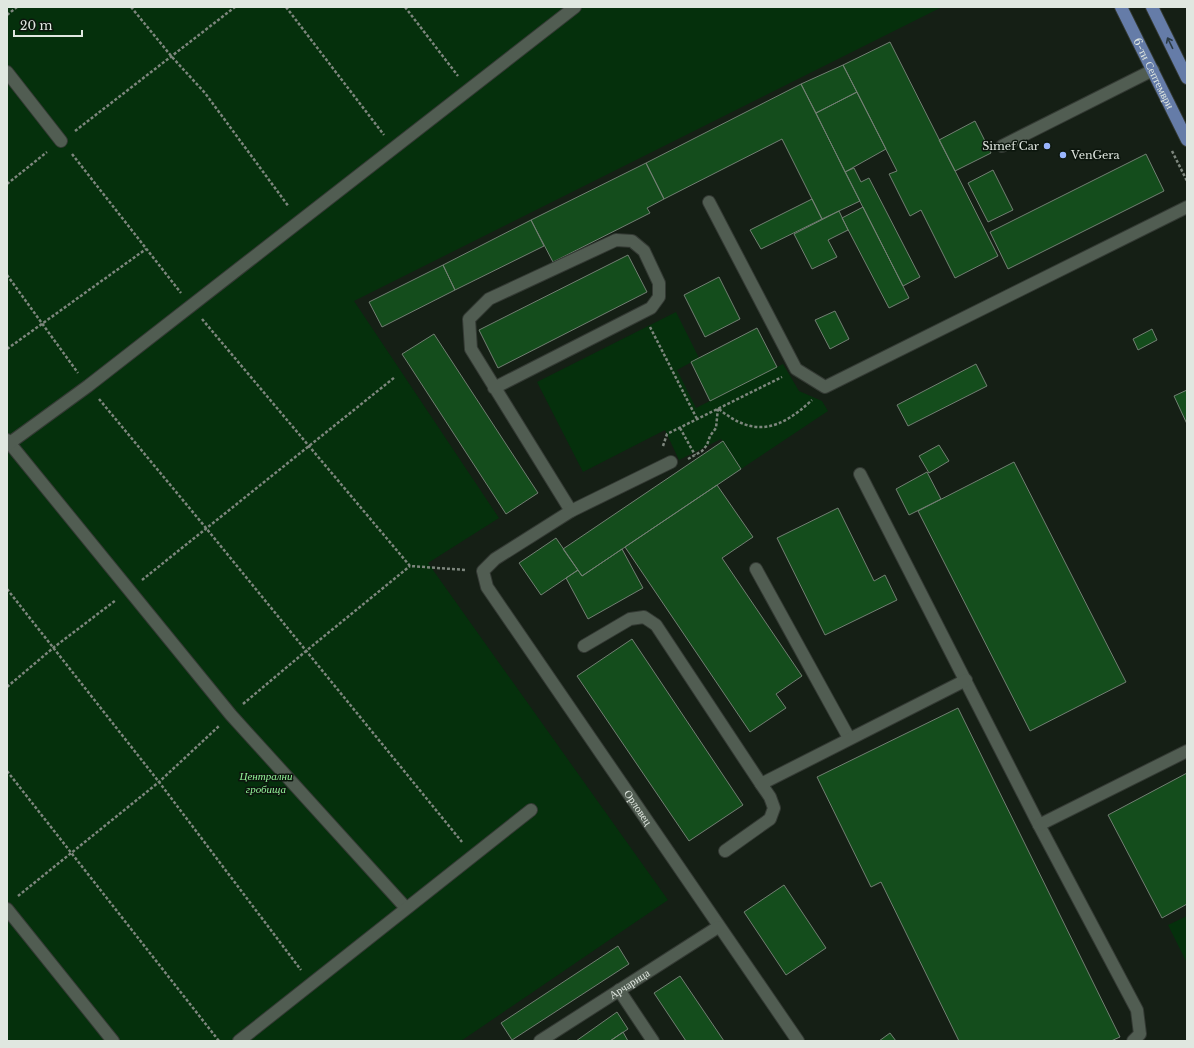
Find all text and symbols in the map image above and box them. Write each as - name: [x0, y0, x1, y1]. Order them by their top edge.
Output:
- scale bar: [14, 12, 82, 38]
- text: 20 m: [20, 18, 52, 33]
- street label: 6-ти Септември: [1130, 35, 1177, 111]
- one-way arrow: [1166, 37, 1173, 49]
- place label: Simef Car: [982, 139, 1040, 153]
- marker: Simef Car: [1042, 141, 1052, 151]
- place label: VenGera: [1070, 148, 1121, 162]
- marker: VenGera: [1058, 150, 1068, 160]
- park label: Централни гробища: [239, 769, 293, 796]
- street label: Орловец: [621, 787, 655, 828]
- street label: Арчарица: [606, 966, 652, 1002]

